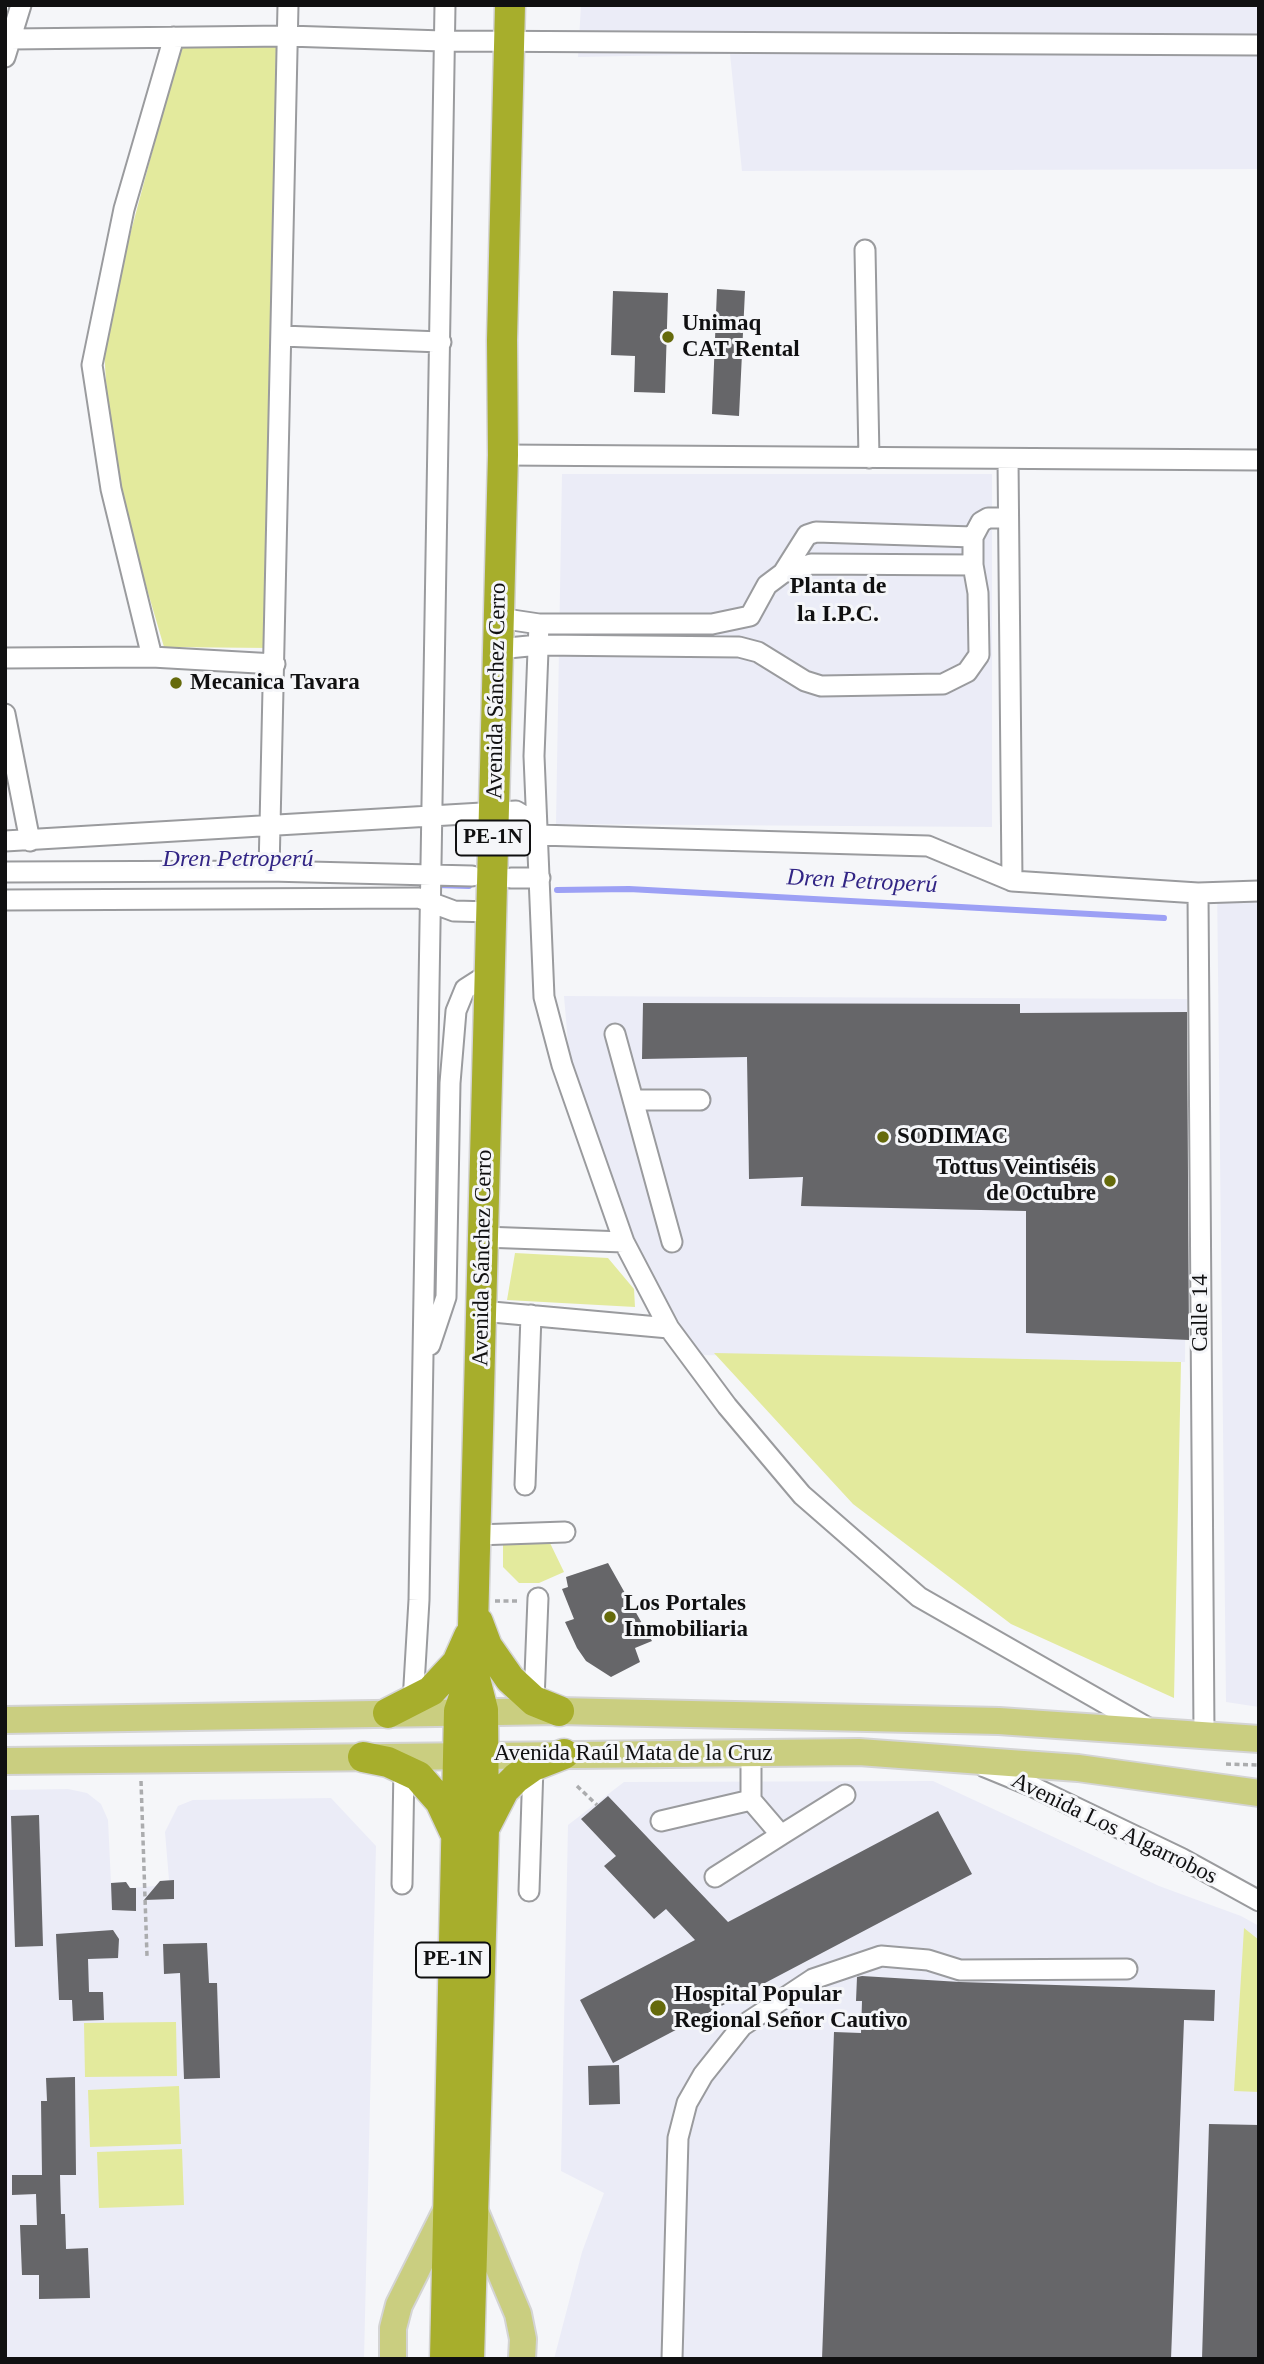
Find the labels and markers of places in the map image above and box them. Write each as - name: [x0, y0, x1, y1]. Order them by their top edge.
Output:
- place label: Unimaq CAT Rental: [682, 310, 800, 364]
- marker: Unimaq CAT Rental: [660, 329, 676, 345]
- place label: Mecanica Tavara: [190, 669, 360, 697]
- marker: Mecanica Tavara: [168, 675, 184, 691]
- place label: SODIMAC: [897, 1123, 1008, 1151]
- marker: SODIMAC: [875, 1129, 891, 1145]
- place label: Tottus Veintiséis de Octubre: [936, 1154, 1096, 1208]
- marker: Tottus Veintiséis de Octubre: [1102, 1173, 1118, 1189]
- place label: Los Portales Inmobiliaria: [624, 1590, 748, 1644]
- marker: Los Portales Inmobiliaria: [602, 1609, 618, 1625]
- place label: Hospital Popular Regional Señor Cautivo: [674, 1981, 908, 2035]
- marker: Hospital Popular Regional Señor Cautivo: [648, 1998, 668, 2018]

